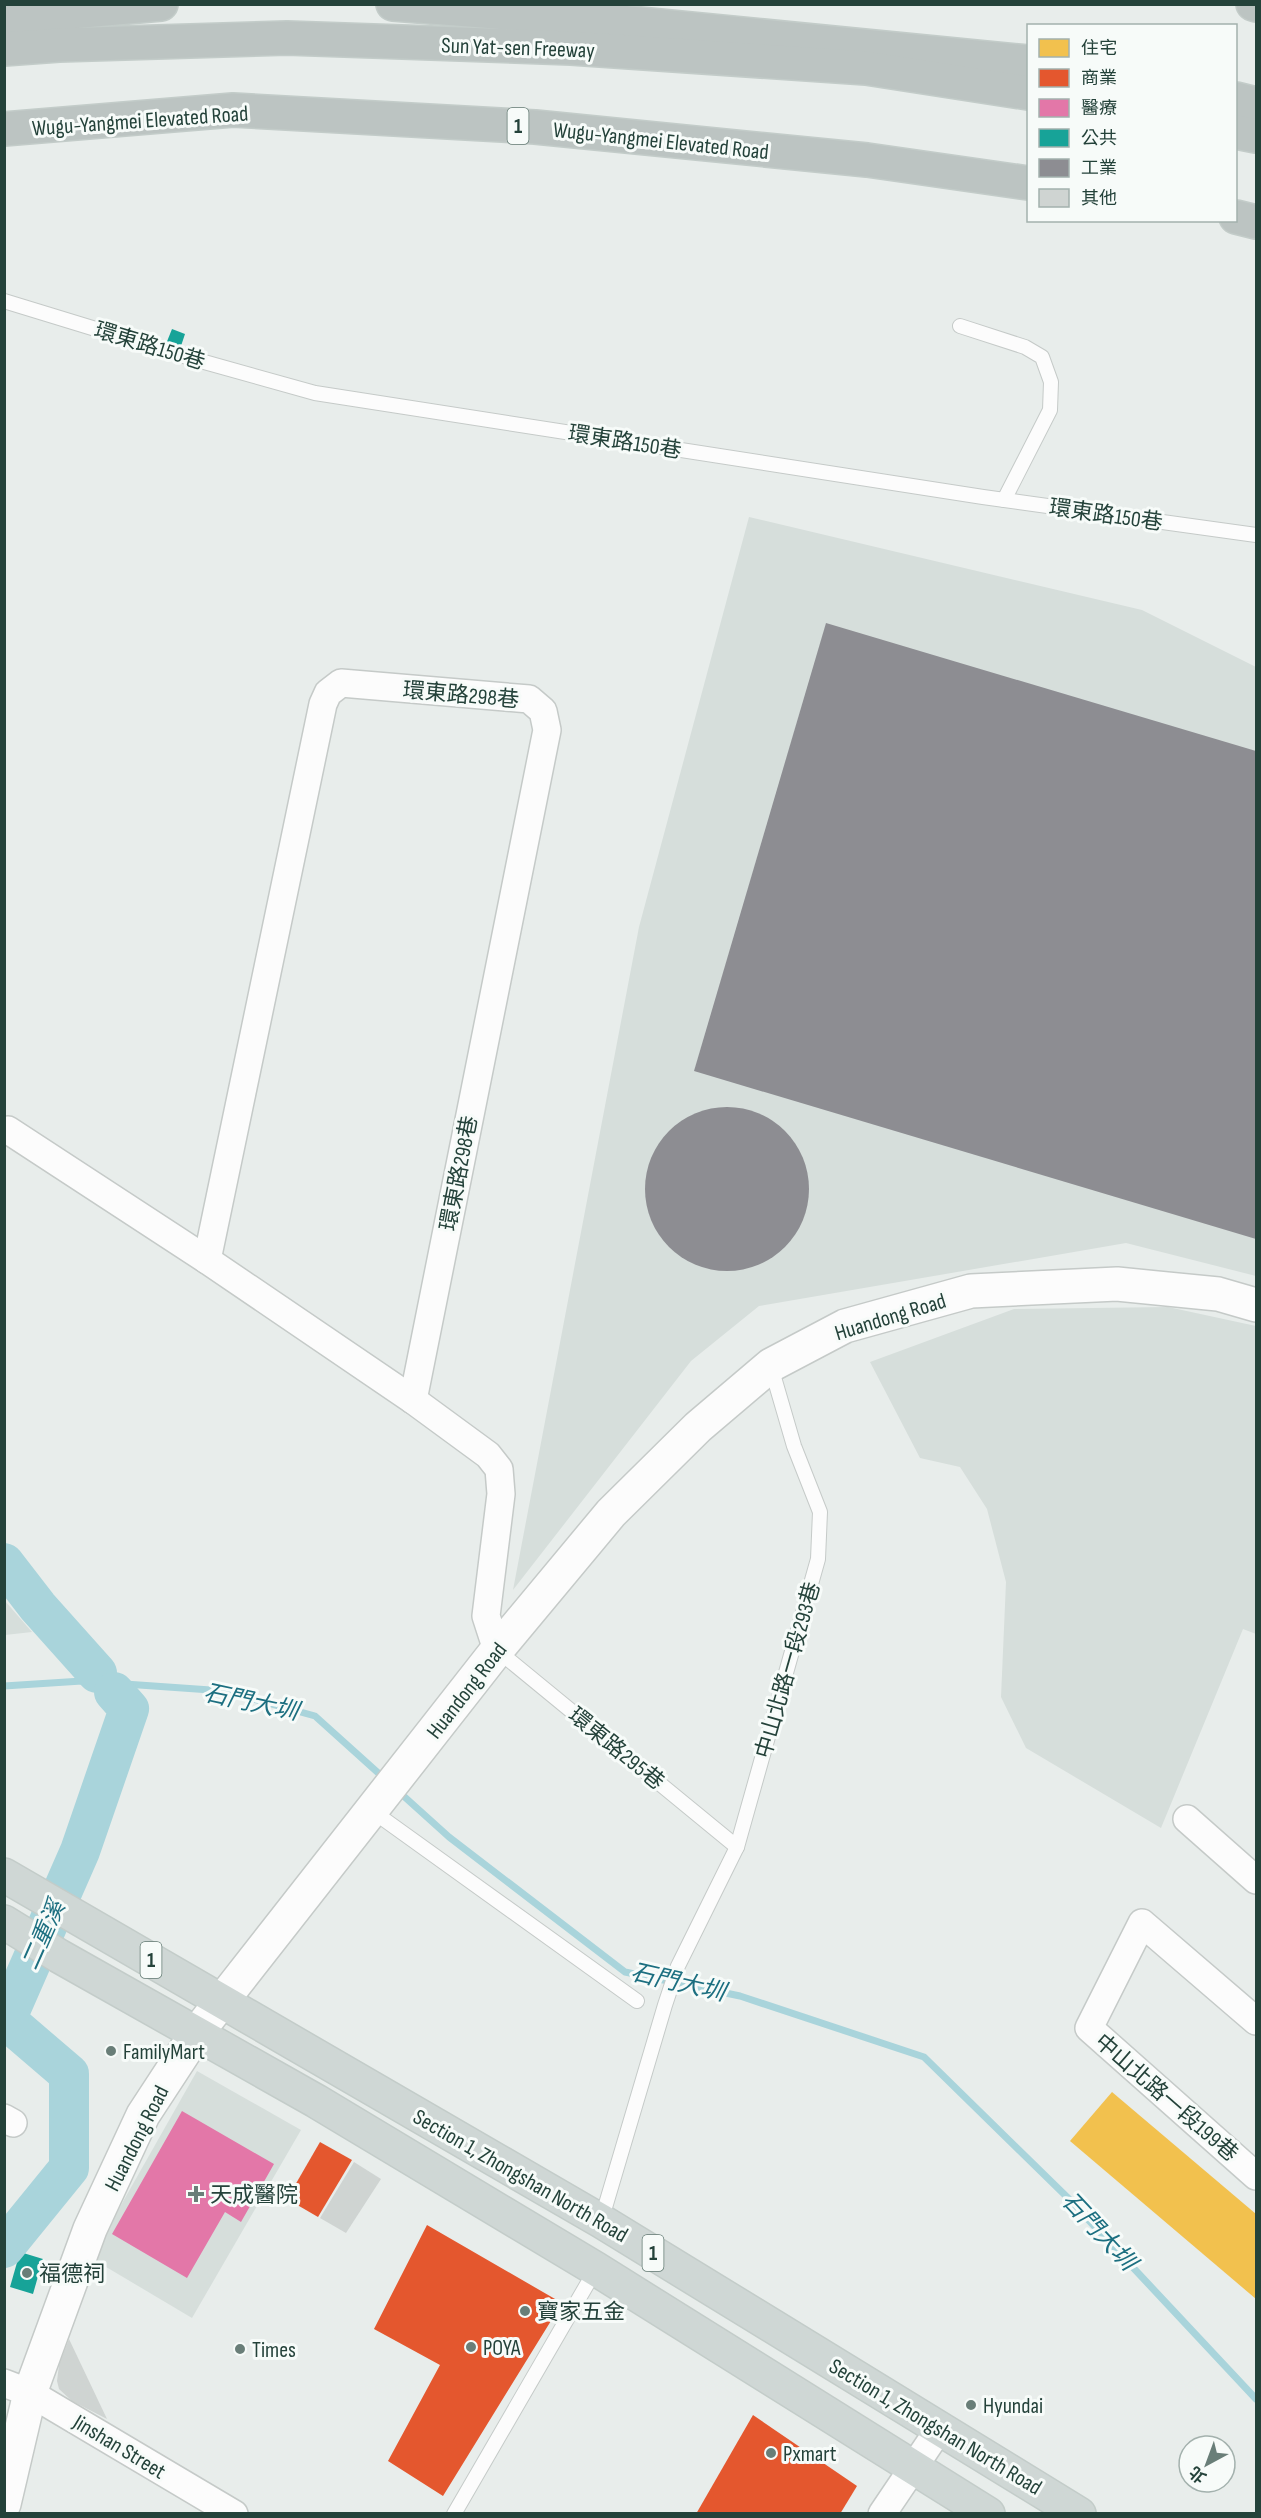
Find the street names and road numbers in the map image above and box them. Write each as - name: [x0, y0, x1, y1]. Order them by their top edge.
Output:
- street label: Sun Yat-sen Freeway: [441, 32, 596, 65]
- street label: Wugu-Yangmei Elevated Road: [31, 100, 249, 143]
- road number: 1: [508, 108, 528, 144]
- street label: Wugu-Yangmei Elevated Road: [552, 117, 770, 166]
- street label: 環東路150巷: [91, 317, 208, 376]
- street label: 環東路150巷: [566, 420, 683, 465]
- street label: 環東路150巷: [1047, 494, 1164, 537]
- street label: 環東路298巷: [402, 677, 520, 714]
- street label: 環東路298巷: [435, 1114, 484, 1233]
- street label: Huandong Road: [832, 1288, 949, 1347]
- street label: 中山北路一段293巷: [750, 1579, 827, 1762]
- street label: Huandong Road: [421, 1637, 513, 1745]
- street label: 環東路295巷: [563, 1702, 669, 1796]
- road number: 1: [140, 1942, 162, 1978]
- street label: 中山北路一段199巷: [1089, 2029, 1243, 2168]
- street label: Huandong Road: [99, 2081, 175, 2196]
- street label: Section 1, Zhongshan North Road: [408, 2104, 632, 2249]
- road number: 1: [642, 2235, 664, 2271]
- street label: Section 1, Zhongshan North Road: [824, 2353, 1046, 2502]
- street label: Jinshan Street: [67, 2409, 171, 2486]

